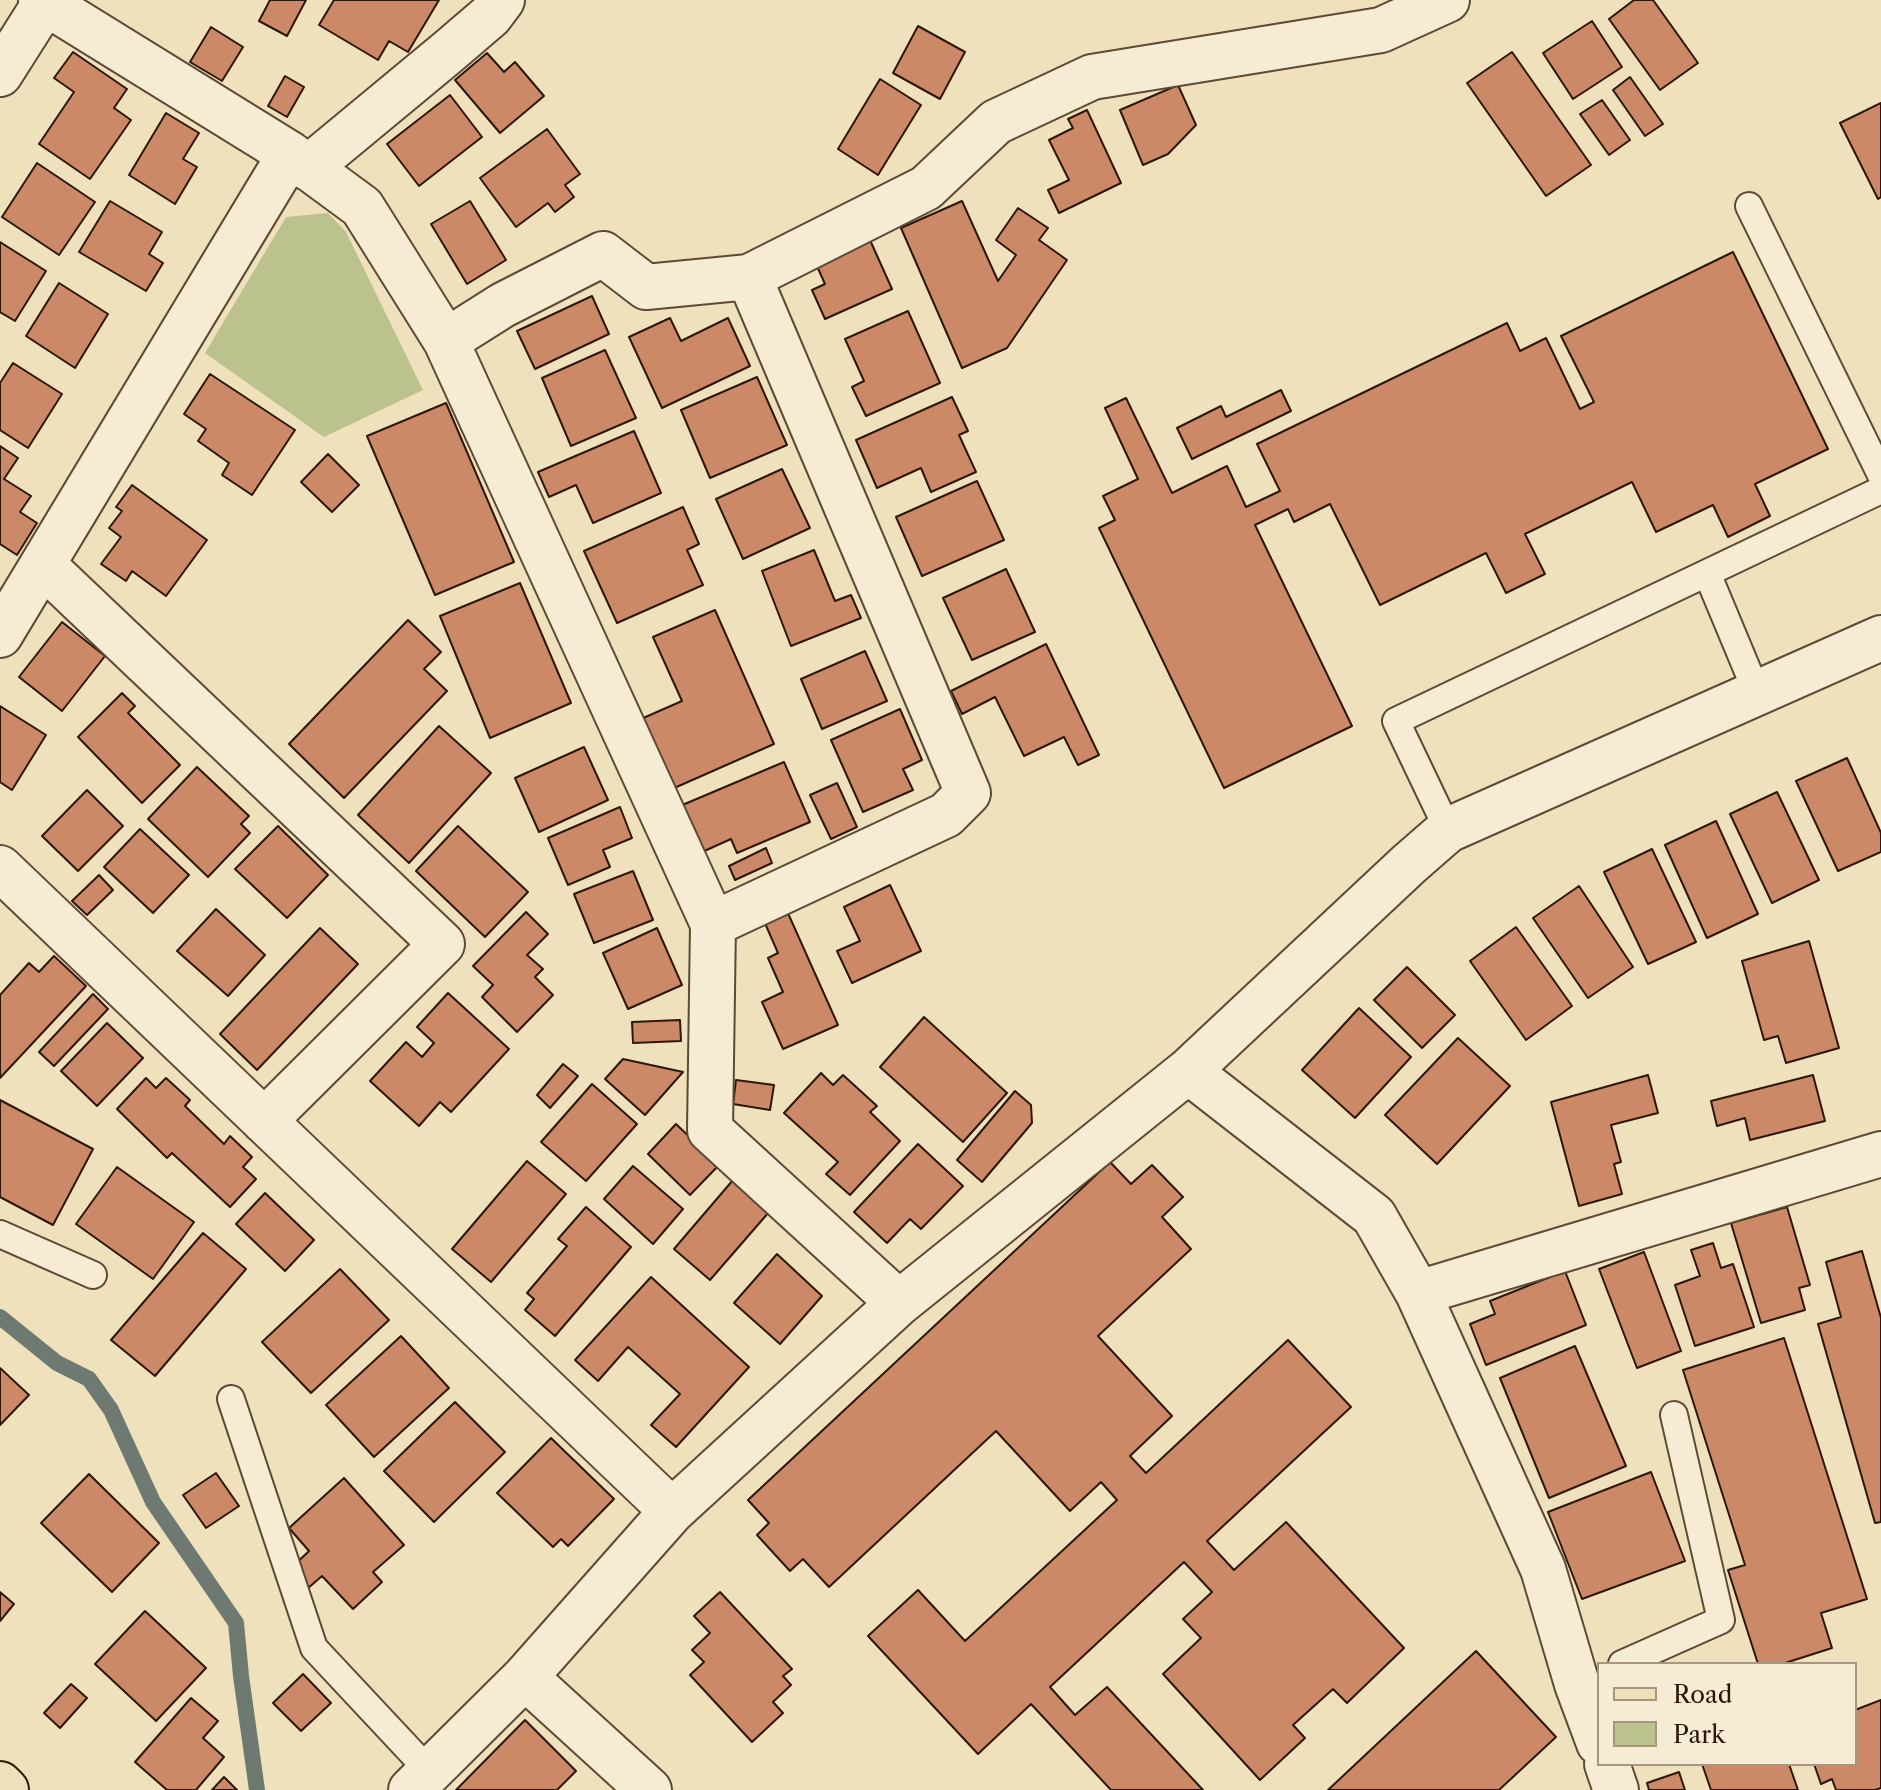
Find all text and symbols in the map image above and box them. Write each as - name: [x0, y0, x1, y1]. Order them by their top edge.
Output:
- legend: [1597, 1662, 1857, 1766]
- text: Road: [1673, 1680, 1732, 1709]
- text: Park: [1673, 1720, 1725, 1749]

